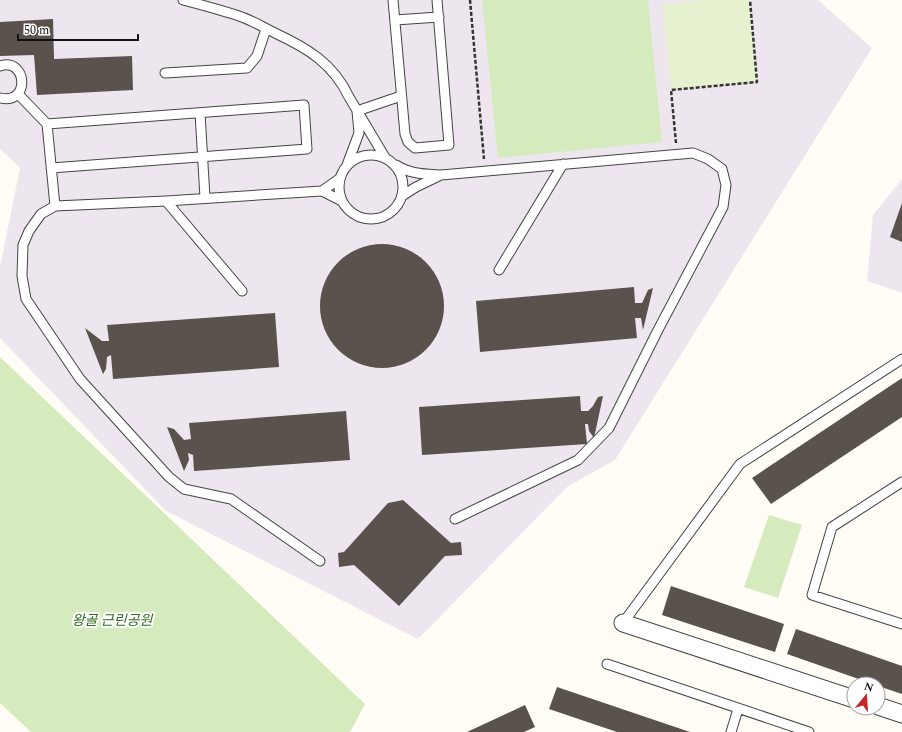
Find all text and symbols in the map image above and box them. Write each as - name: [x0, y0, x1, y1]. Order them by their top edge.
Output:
- scale bar: [18, 16, 138, 42]
- text: 50 m: [24, 21, 49, 40]
- park label: 왕골 근린공원: [72, 610, 153, 631]
- north arrow: [846, 676, 886, 716]
- text: N: [862, 677, 876, 696]

